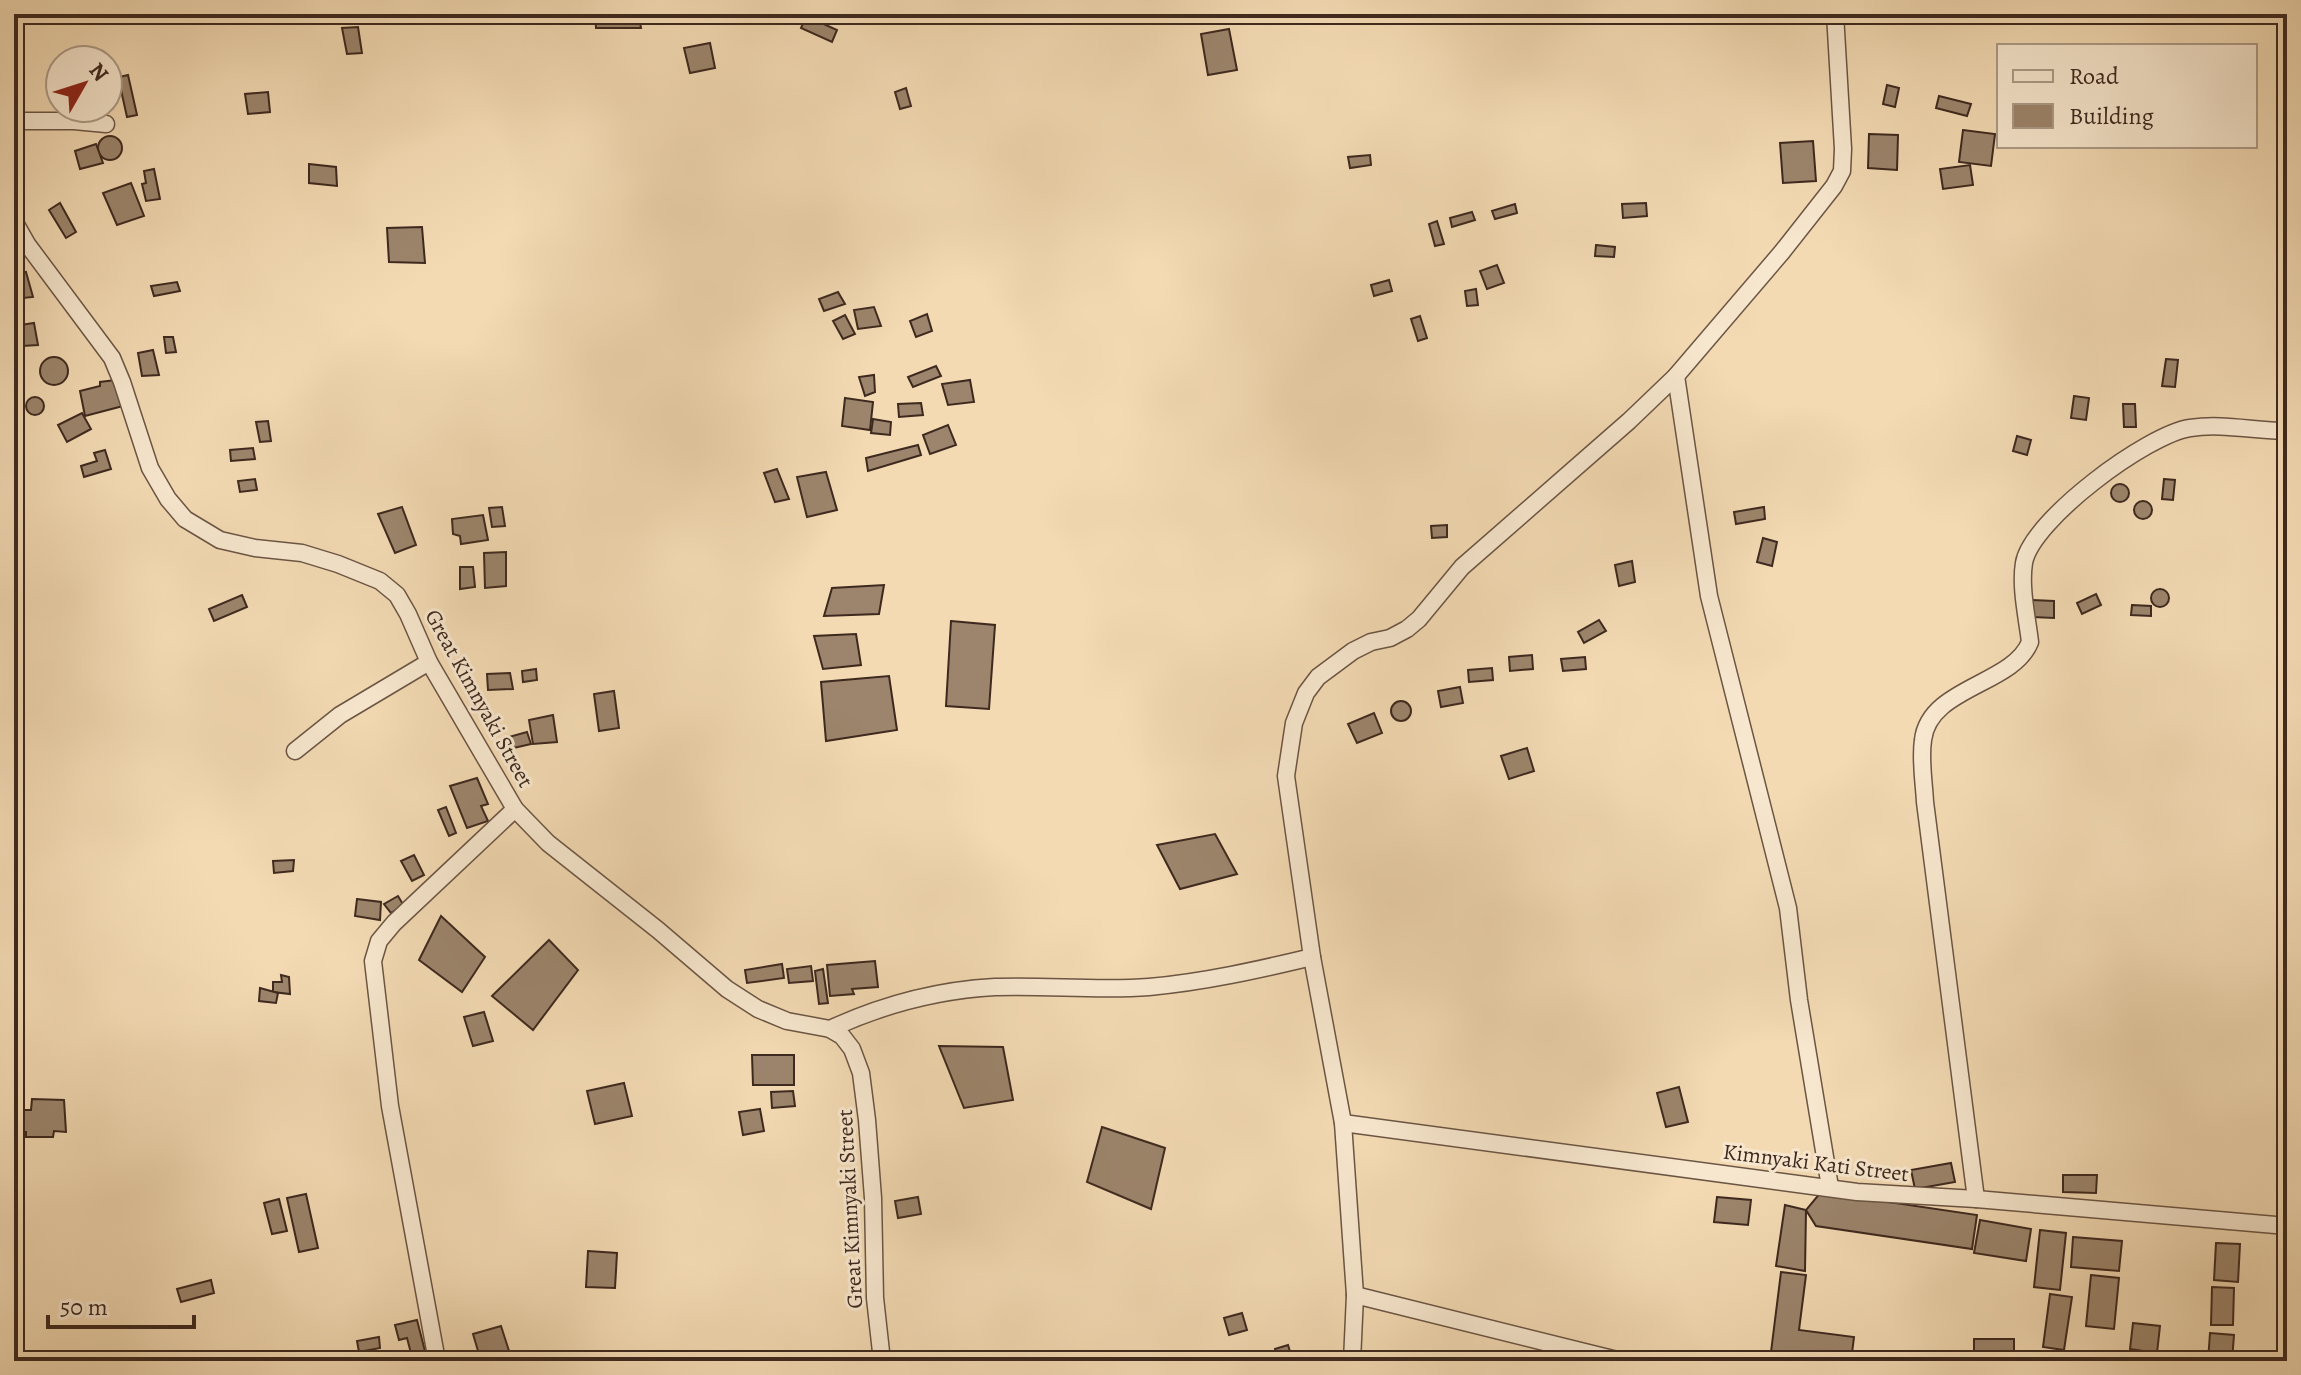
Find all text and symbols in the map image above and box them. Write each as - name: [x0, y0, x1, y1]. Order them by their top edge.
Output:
- north arrow: [44, 44, 124, 124]
- legend: [1997, 44, 2257, 148]
- text: N: [82, 56, 115, 88]
- text: Road: [2069, 60, 2119, 92]
- text: Building: [2069, 100, 2154, 132]
- street label: Great Kimnyaki Street: [418, 604, 541, 793]
- street label: Great Kimnyaki Street: [830, 1109, 870, 1309]
- street label: Kimnyaki Kati Street: [1721, 1137, 1910, 1189]
- scale bar: [48, 1279, 194, 1329]
- text: 50 m: [60, 1291, 108, 1323]

